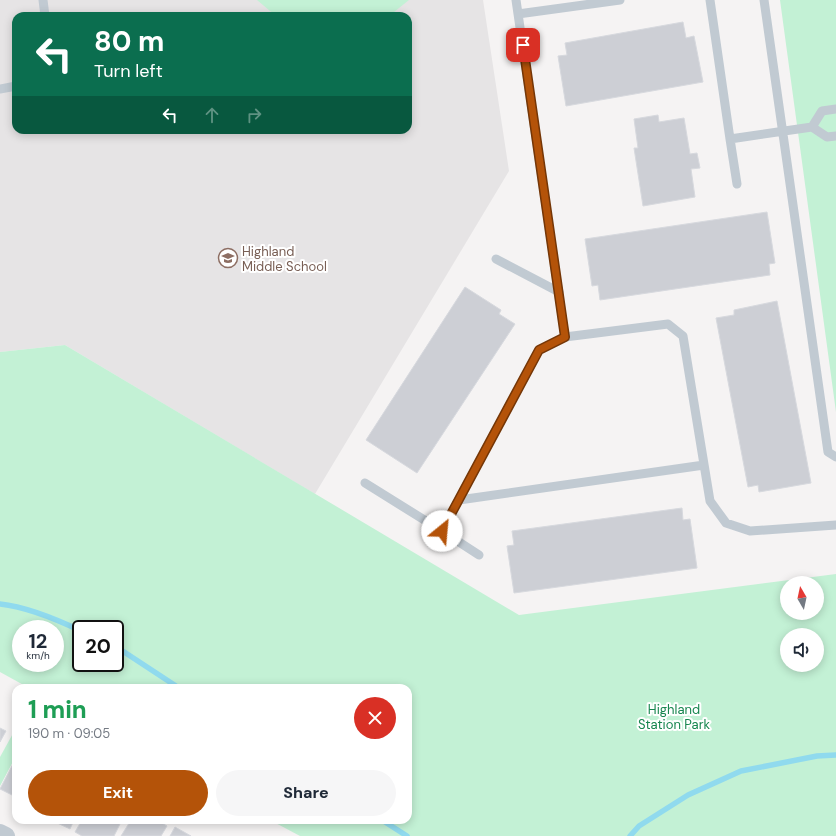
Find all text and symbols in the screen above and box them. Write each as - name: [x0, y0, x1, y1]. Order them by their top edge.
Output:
- text: 80 m: [94, 23, 164, 60]
- icon: left: [28, 28, 80, 80]
- pin: [506, 28, 540, 62]
- icon: arrive: [512, 34, 534, 56]
- text: Turn left: [94, 59, 163, 83]
- icon: left: [159, 104, 181, 126]
- icon: ahead: [201, 104, 223, 126]
- icon: right: [243, 104, 265, 126]
- place label: Highland Middle School: [242, 243, 327, 275]
- school or university icon: Highland Middle School: [217, 247, 239, 269]
- position arrow: [421, 510, 463, 552]
- north arrow: [780, 576, 824, 620]
- map controls: [780, 576, 824, 672]
- speed limit sign: 20: [72, 620, 124, 672]
- text: 12: [29, 628, 47, 654]
- button: sound: [780, 628, 824, 672]
- text: km/h: [26, 649, 50, 662]
- text: 1 min: [28, 694, 87, 725]
- button: close: [354, 697, 396, 739]
- park label: Highland Station Park: [638, 701, 710, 733]
- text: 190 m · 09:05: [28, 725, 110, 742]
- button: Exit: [28, 770, 208, 816]
- button: Share: [216, 770, 396, 816]

